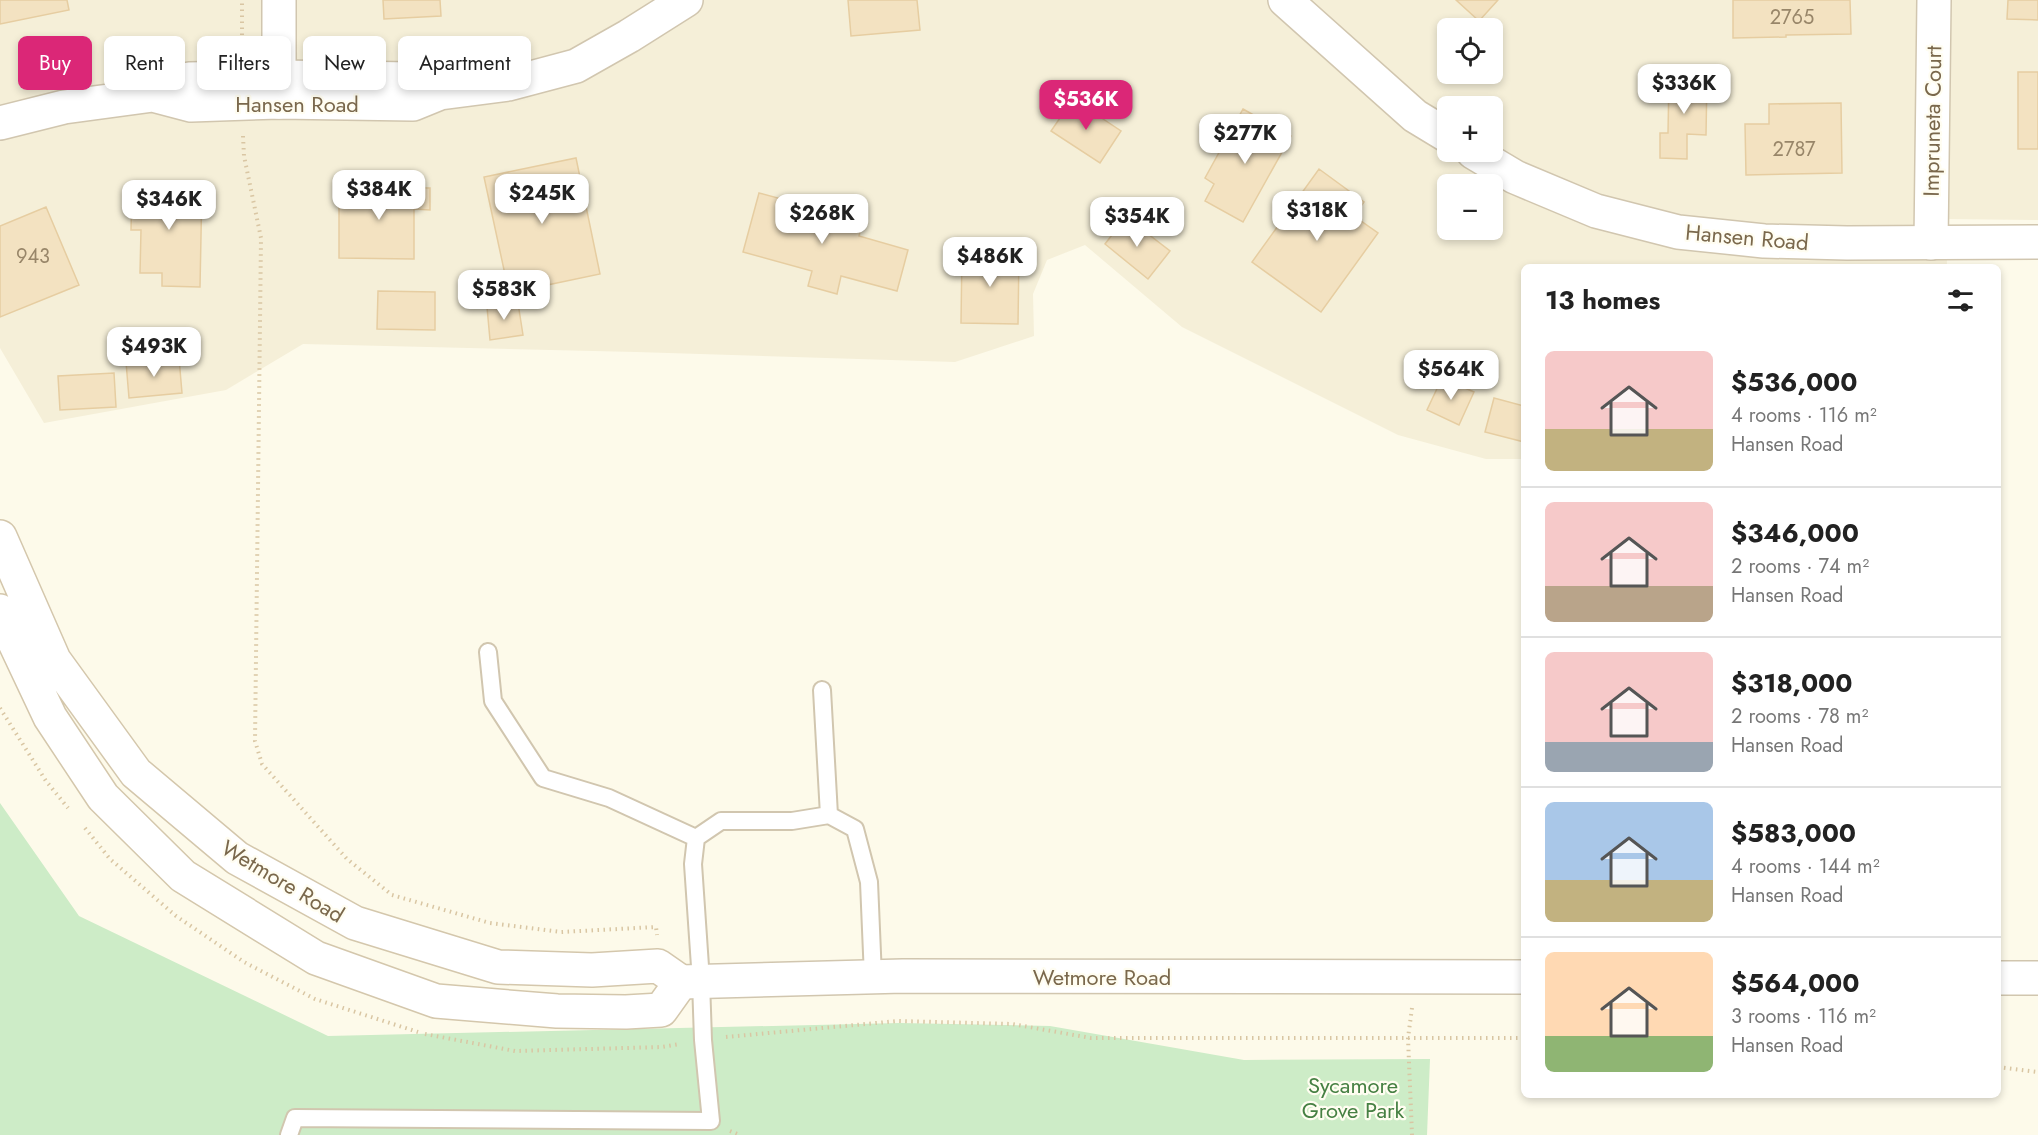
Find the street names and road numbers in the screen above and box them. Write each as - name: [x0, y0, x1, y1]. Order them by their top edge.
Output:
- street label: Impruneta Court: [1915, 45, 1949, 197]
- street label: Hansen Road: [235, 88, 359, 120]
- street label: Hansen Road: [1684, 216, 1810, 258]
- street label: Wetmore Road: [215, 832, 351, 930]
- street label: Wetmore Road: [1033, 961, 1171, 993]

